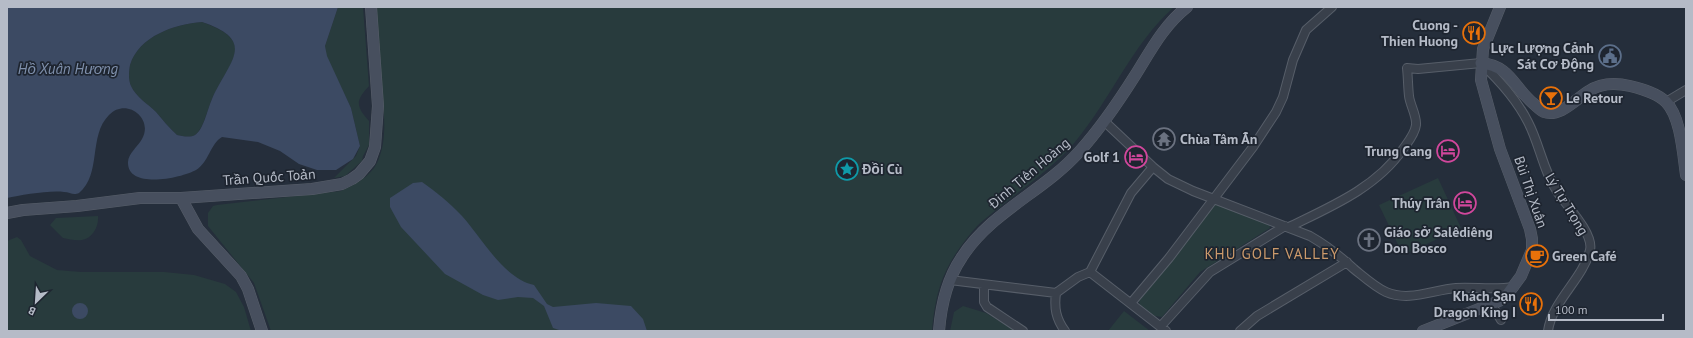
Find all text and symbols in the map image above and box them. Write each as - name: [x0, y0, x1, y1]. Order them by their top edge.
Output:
- place label: Cuong - Thien Huong: [1381, 16, 1458, 50]
- restaurant icon: Cuong - Thien Huong: [1461, 20, 1487, 46]
- place label: Lực Lượng Cảnh Sát Cơ Động: [1491, 39, 1594, 73]
- public building icon: Lực Lượng Cảnh Sát Cơ Động: [1597, 43, 1623, 69]
- water label: Hồ Xuân Hương: [18, 59, 119, 78]
- bar icon: Le Retour: [1538, 85, 1564, 111]
- place label: Le Retour: [1566, 89, 1623, 107]
- temple icon: Chùa Tâm Ấn: [1151, 126, 1177, 152]
- place label: Chùa Tâm Ấn: [1180, 130, 1257, 148]
- street label: Đinh Tiên Hoàng: [984, 134, 1073, 213]
- hotel icon: Trung Cang: [1435, 138, 1461, 164]
- place label: Trung Cang: [1365, 142, 1432, 160]
- hotel icon: Golf 1: [1123, 144, 1149, 170]
- place label: Golf 1: [1084, 148, 1120, 166]
- street label: Bùi Thị Xuân: [1510, 154, 1552, 230]
- place icon: Đồi Cù: [834, 156, 860, 182]
- place label: Đồi Cù: [861, 160, 902, 178]
- street label: Trần Quốc Toản: [222, 165, 316, 189]
- street label: Lý Tự Trọng: [1541, 170, 1593, 238]
- hotel icon: Thúy Trân: [1452, 190, 1478, 216]
- place label: Thúy Trân: [1392, 194, 1450, 212]
- place label: Giáo sở Salêdiêng Don Bosco: [1384, 223, 1493, 257]
- church icon: Giáo sở Salêdiêng Don Bosco: [1356, 227, 1382, 253]
- cafe icon: Green Café: [1524, 243, 1550, 269]
- district label: KHU GOLF VALLEY: [1204, 244, 1340, 263]
- place label: Green Café: [1552, 247, 1617, 265]
- north arrow: [16, 282, 56, 322]
- place label: Khách Sạn Dragon King I: [1434, 287, 1516, 321]
- restaurant icon: Khách Sạn Dragon King I: [1518, 291, 1544, 317]
- scale bar: [1549, 296, 1663, 322]
- text: 100 m: [1555, 302, 1588, 317]
- text: B: [25, 303, 38, 319]

